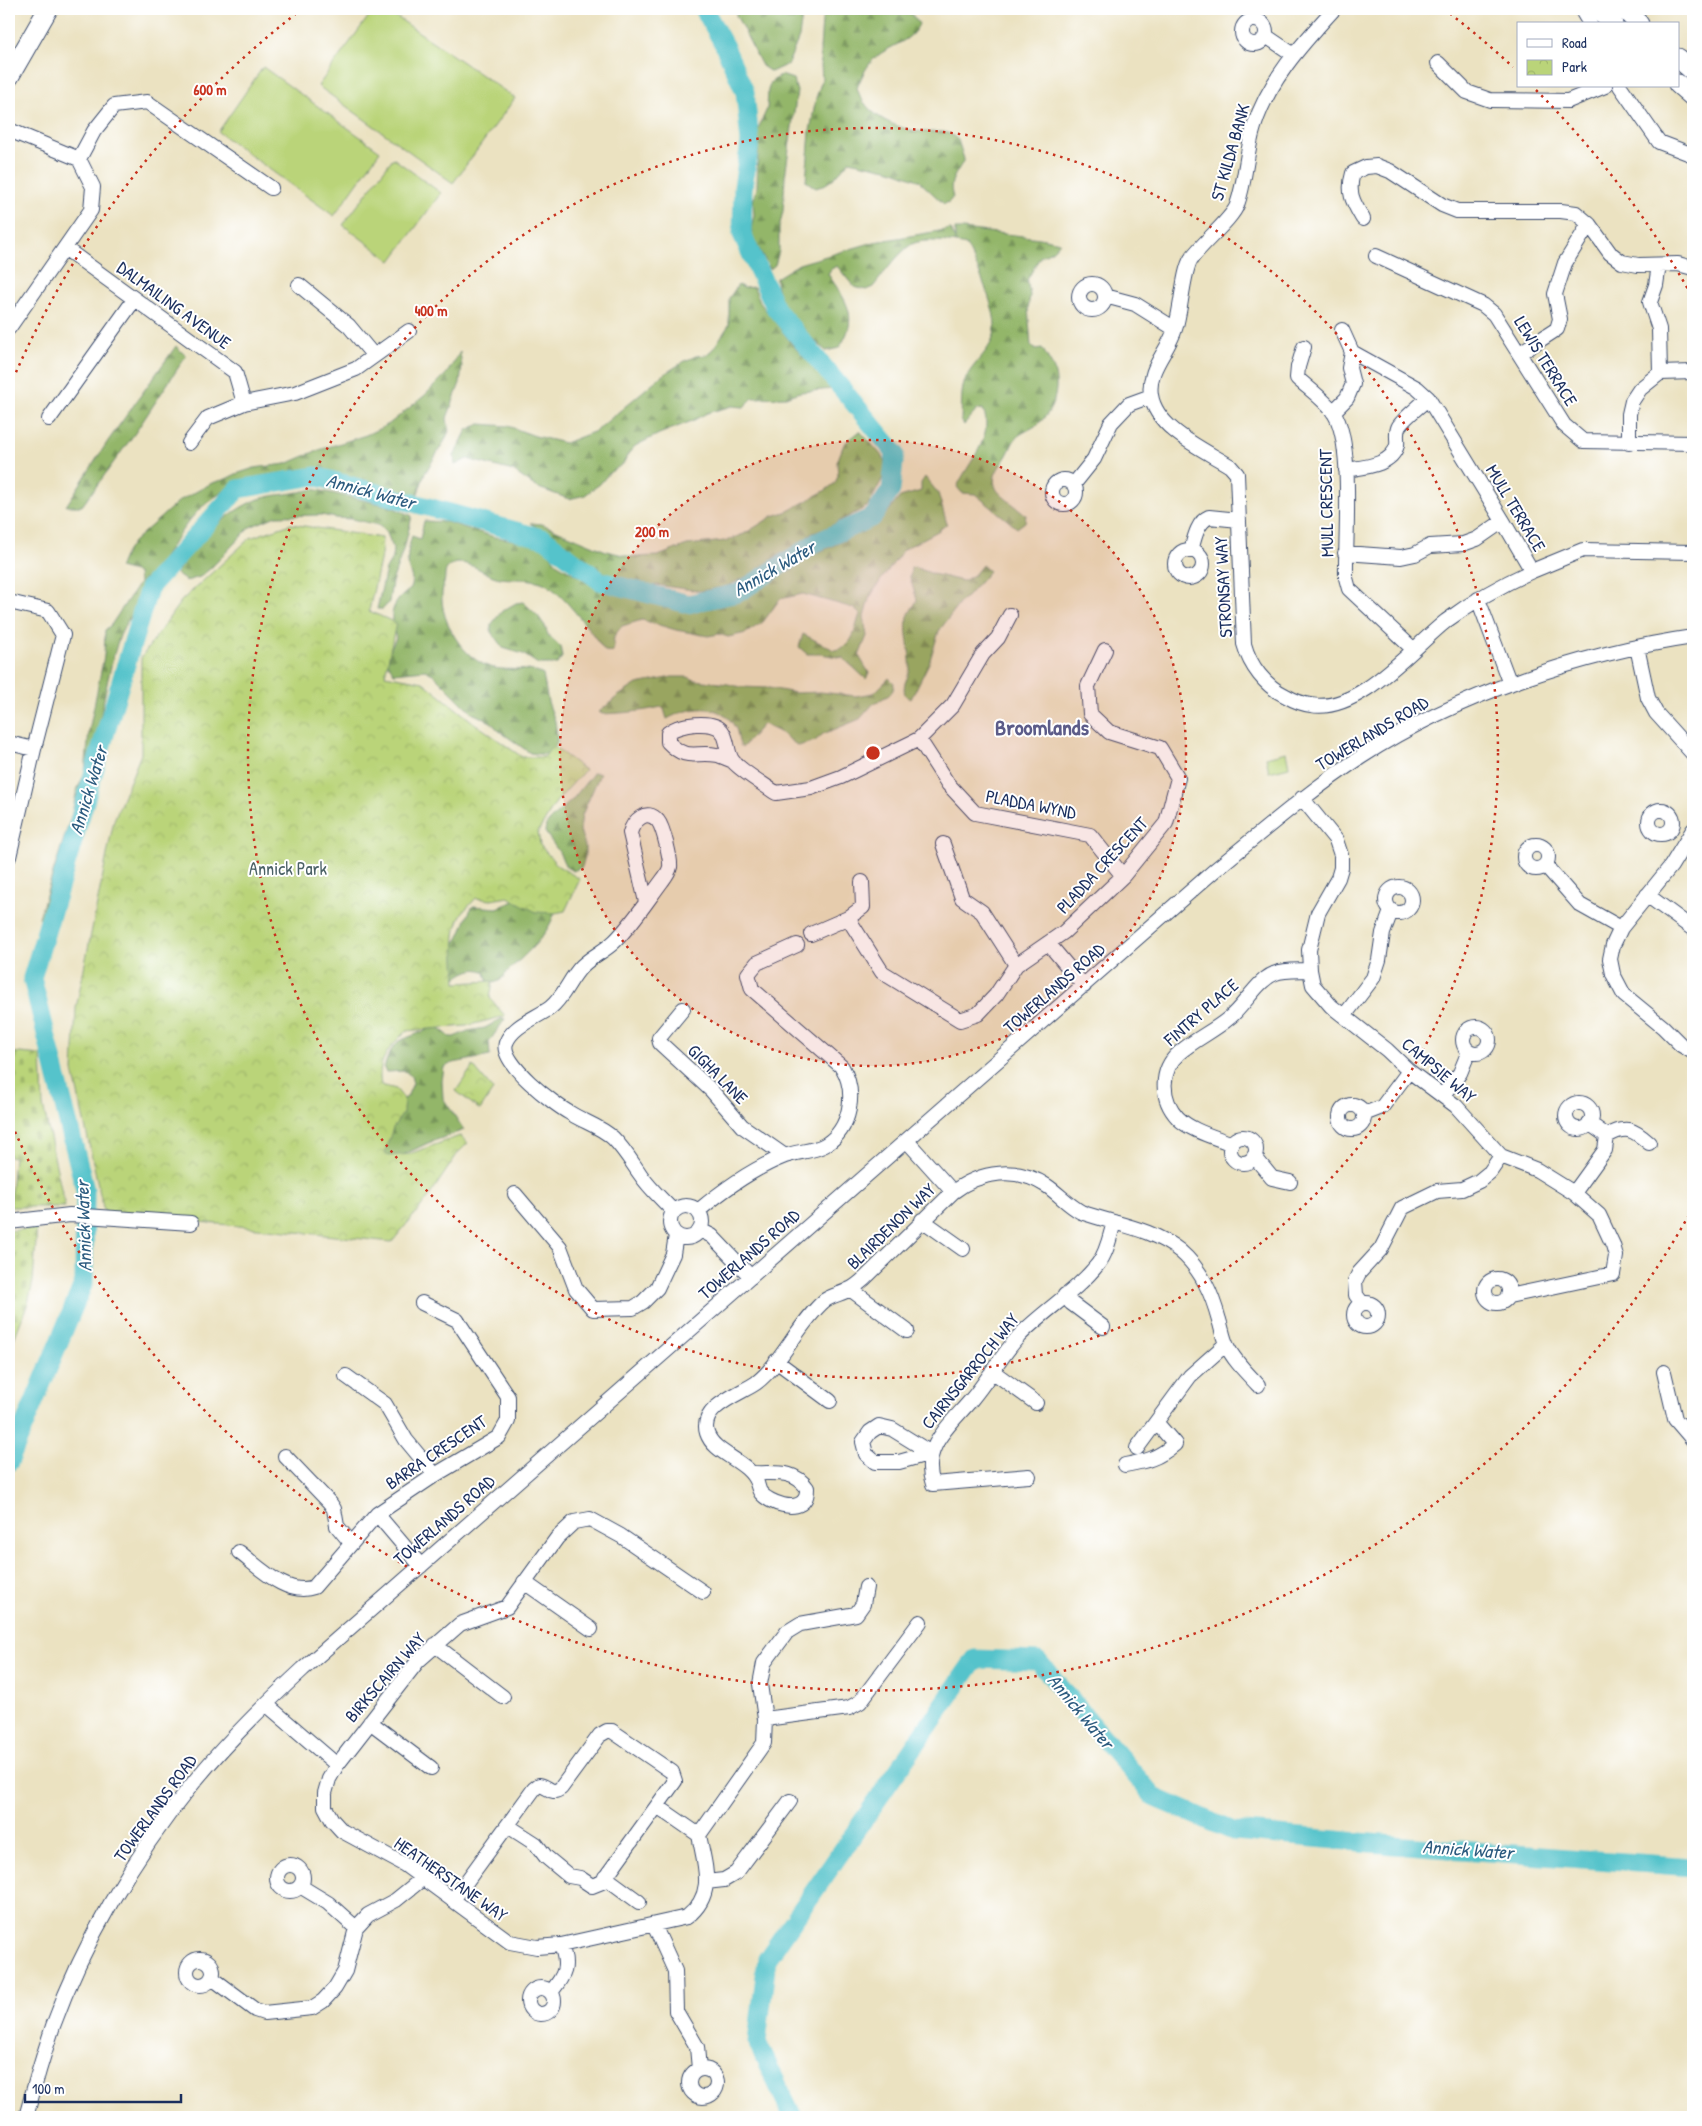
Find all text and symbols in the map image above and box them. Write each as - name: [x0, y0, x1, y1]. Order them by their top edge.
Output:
- legend: [1517, 22, 1680, 88]
- text: Road: [1562, 32, 1587, 53]
- text: Park: [1562, 56, 1587, 77]
- text: 600 m: [193, 79, 227, 100]
- street label: ST KILDA BANK: [1204, 100, 1256, 203]
- street label: DALMAILING AVENUE: [112, 255, 236, 355]
- text: 400 m: [415, 300, 447, 321]
- street label: LEWIS TERRACE: [1508, 311, 1584, 411]
- street label: MULL CRESCENT: [1313, 448, 1339, 557]
- street label: MULL TERRACE: [1480, 460, 1552, 556]
- water label: Annick Water: [324, 467, 421, 516]
- text: 200 m: [635, 521, 669, 542]
- water label: Annick Water: [728, 533, 822, 602]
- street label: STRONSAY WAY: [1208, 536, 1238, 638]
- street label: TOWERLANDS ROAD: [1311, 689, 1433, 776]
- district label: Broomlands: [995, 712, 1089, 742]
- water label: Annick Water: [62, 740, 115, 837]
- centre of rings: [864, 744, 882, 762]
- street label: PLADDA WYND: [984, 783, 1079, 825]
- street label: PLADDA CRESCENT: [1050, 811, 1154, 919]
- park label: Annick Park: [249, 856, 327, 881]
- street label: TOWERLANDS ROAD: [998, 937, 1111, 1039]
- street label: FINTRY PLACE: [1158, 973, 1244, 1052]
- street label: CAMPSIE WAY: [1396, 1031, 1482, 1109]
- street label: GIGHA LANE: [682, 1038, 754, 1110]
- water label: Annick Water: [68, 1177, 98, 1272]
- street label: BLAIRDENON WAY: [841, 1177, 941, 1275]
- street label: TOWERLANDS ROAD: [693, 1203, 806, 1305]
- street label: CAIRNSGARROCH WAY: [915, 1308, 1025, 1434]
- street label: BARRA CRESCENT: [380, 1409, 492, 1495]
- street label: TOWERLANDS ROAD: [388, 1469, 501, 1571]
- street label: BIRKSCAIRN WAY: [339, 1627, 431, 1727]
- water label: Annick Water: [1042, 1668, 1122, 1756]
- street label: TOWERLANDS ROAD: [108, 1749, 203, 1867]
- street label: HEATHERSTANE WAY: [389, 1831, 513, 1927]
- water label: Annick Water: [1422, 1833, 1517, 1865]
- scale bar: [25, 2071, 181, 2103]
- text: 100 m: [32, 2078, 65, 2099]

